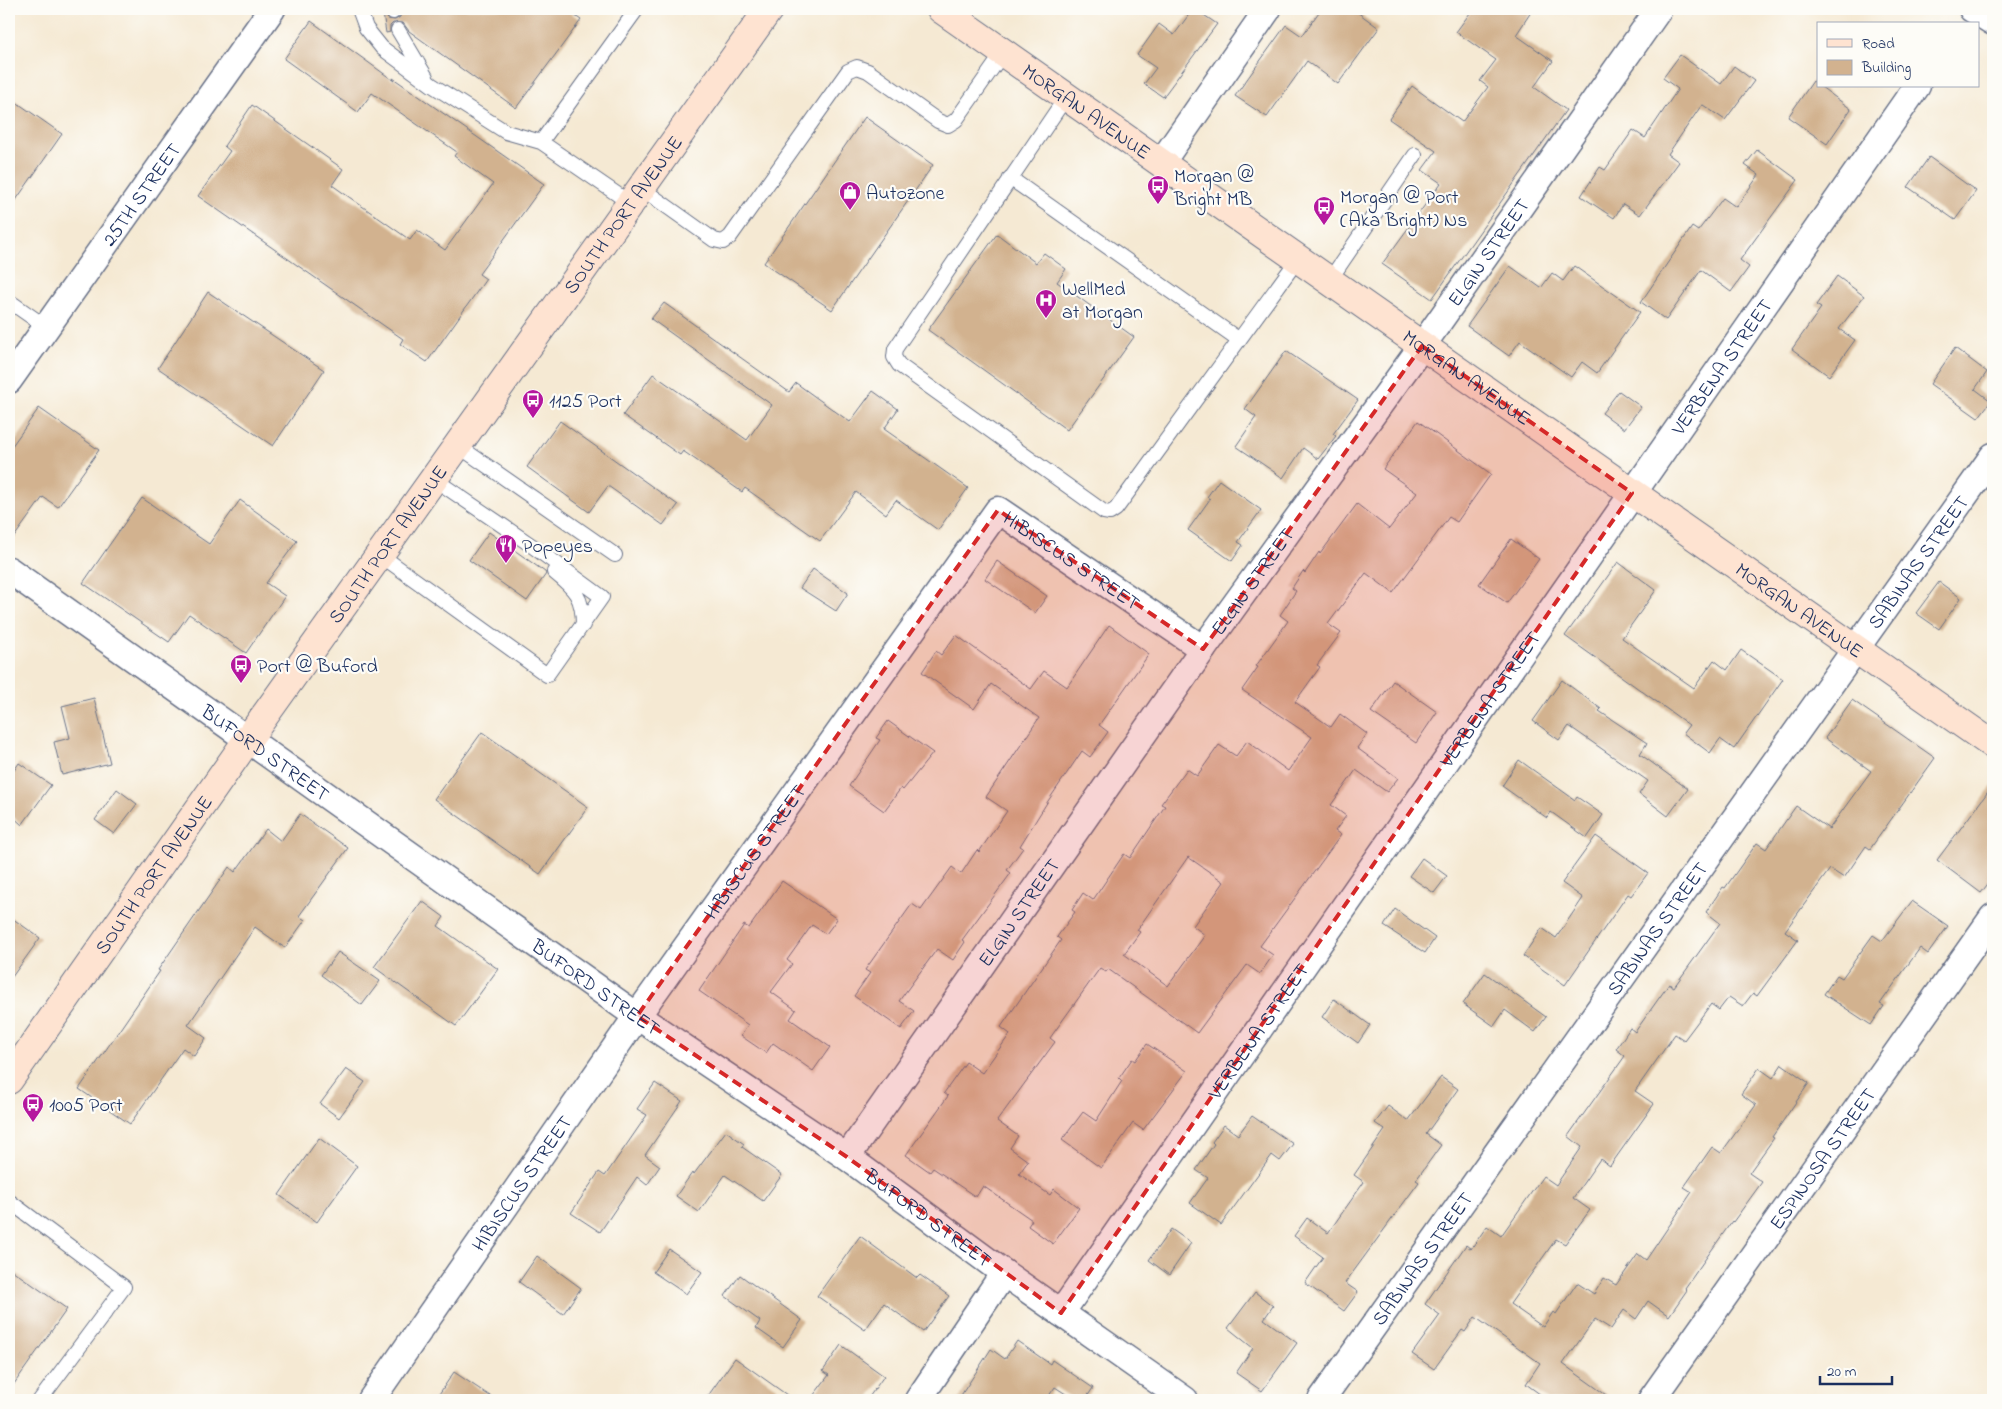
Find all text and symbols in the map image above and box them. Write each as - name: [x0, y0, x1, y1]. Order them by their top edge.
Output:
- legend: [1817, 22, 1980, 88]
- text: Road: [1862, 33, 1895, 55]
- text: Building: [1861, 57, 1911, 80]
- street label: MORGAN AVENUE: [1015, 58, 1156, 168]
- street label: SOUTH PORT AVENUE: [558, 131, 691, 301]
- street label: 25TH STREET: [96, 138, 190, 253]
- place label: Morgan @ Bright MB: [1173, 163, 1254, 216]
- bus stop icon: Morgan @ Bright MB: [1146, 174, 1170, 205]
- shop icon: Autozone: [838, 180, 862, 211]
- place label: Autozone: [866, 180, 944, 209]
- place label: Morgan @ Port (Aka Bright) Ns: [1340, 184, 1468, 237]
- street label: ELGIN STREET: [1442, 193, 1538, 314]
- bus stop icon: Morgan @ Port (Aka Bright) Ns: [1312, 195, 1336, 226]
- place label: WellMed at Morgan: [1062, 276, 1143, 329]
- hospital icon: WellMed at Morgan: [1034, 288, 1058, 319]
- street label: VERBENA STREET: [1665, 294, 1781, 443]
- street label: MORGAN AVENUE: [1395, 324, 1536, 434]
- bus stop icon: 1125 Port: [521, 388, 545, 419]
- place label: 1125 Port: [549, 388, 622, 417]
- street label: SOUTH PORT AVENUE: [323, 460, 456, 631]
- street label: SABINAS STREET: [1862, 490, 1977, 636]
- street label: HIBISCUS STREET: [996, 505, 1145, 619]
- street label: ELGIN STREET: [1205, 523, 1303, 642]
- restaurant icon: Popeyes: [494, 533, 518, 564]
- place label: Popeyes: [522, 533, 593, 562]
- street label: MORGAN AVENUE: [1728, 557, 1868, 667]
- street label: VERBENA STREET: [1433, 626, 1549, 775]
- bus stop icon: Port @ Buford: [229, 653, 253, 684]
- place label: Port @ Buford: [257, 653, 378, 682]
- street label: BUFORD STREET: [193, 698, 334, 810]
- street label: HIBISCUS STREET: [698, 780, 815, 927]
- street label: SOUTH PORT AVENUE: [89, 790, 221, 961]
- street label: ELGIN STREET: [973, 854, 1069, 974]
- street label: SABINAS STREET: [1601, 857, 1716, 1003]
- street label: BUFORD STREET: [524, 933, 665, 1044]
- street label: VERBENA STREET: [1202, 958, 1318, 1107]
- street label: ESPINOSA STREET: [1764, 1083, 1884, 1237]
- bus stop icon: 1005 Port: [21, 1092, 45, 1123]
- place label: 1005 Port: [49, 1092, 123, 1121]
- street label: HIBISCUS STREET: [466, 1110, 581, 1258]
- street label: BUFORD STREET: [857, 1162, 997, 1276]
- street label: SABINAS STREET: [1366, 1187, 1482, 1333]
- scale bar: [1820, 1354, 1892, 1386]
- text: 20 m: [1827, 1361, 1857, 1383]

